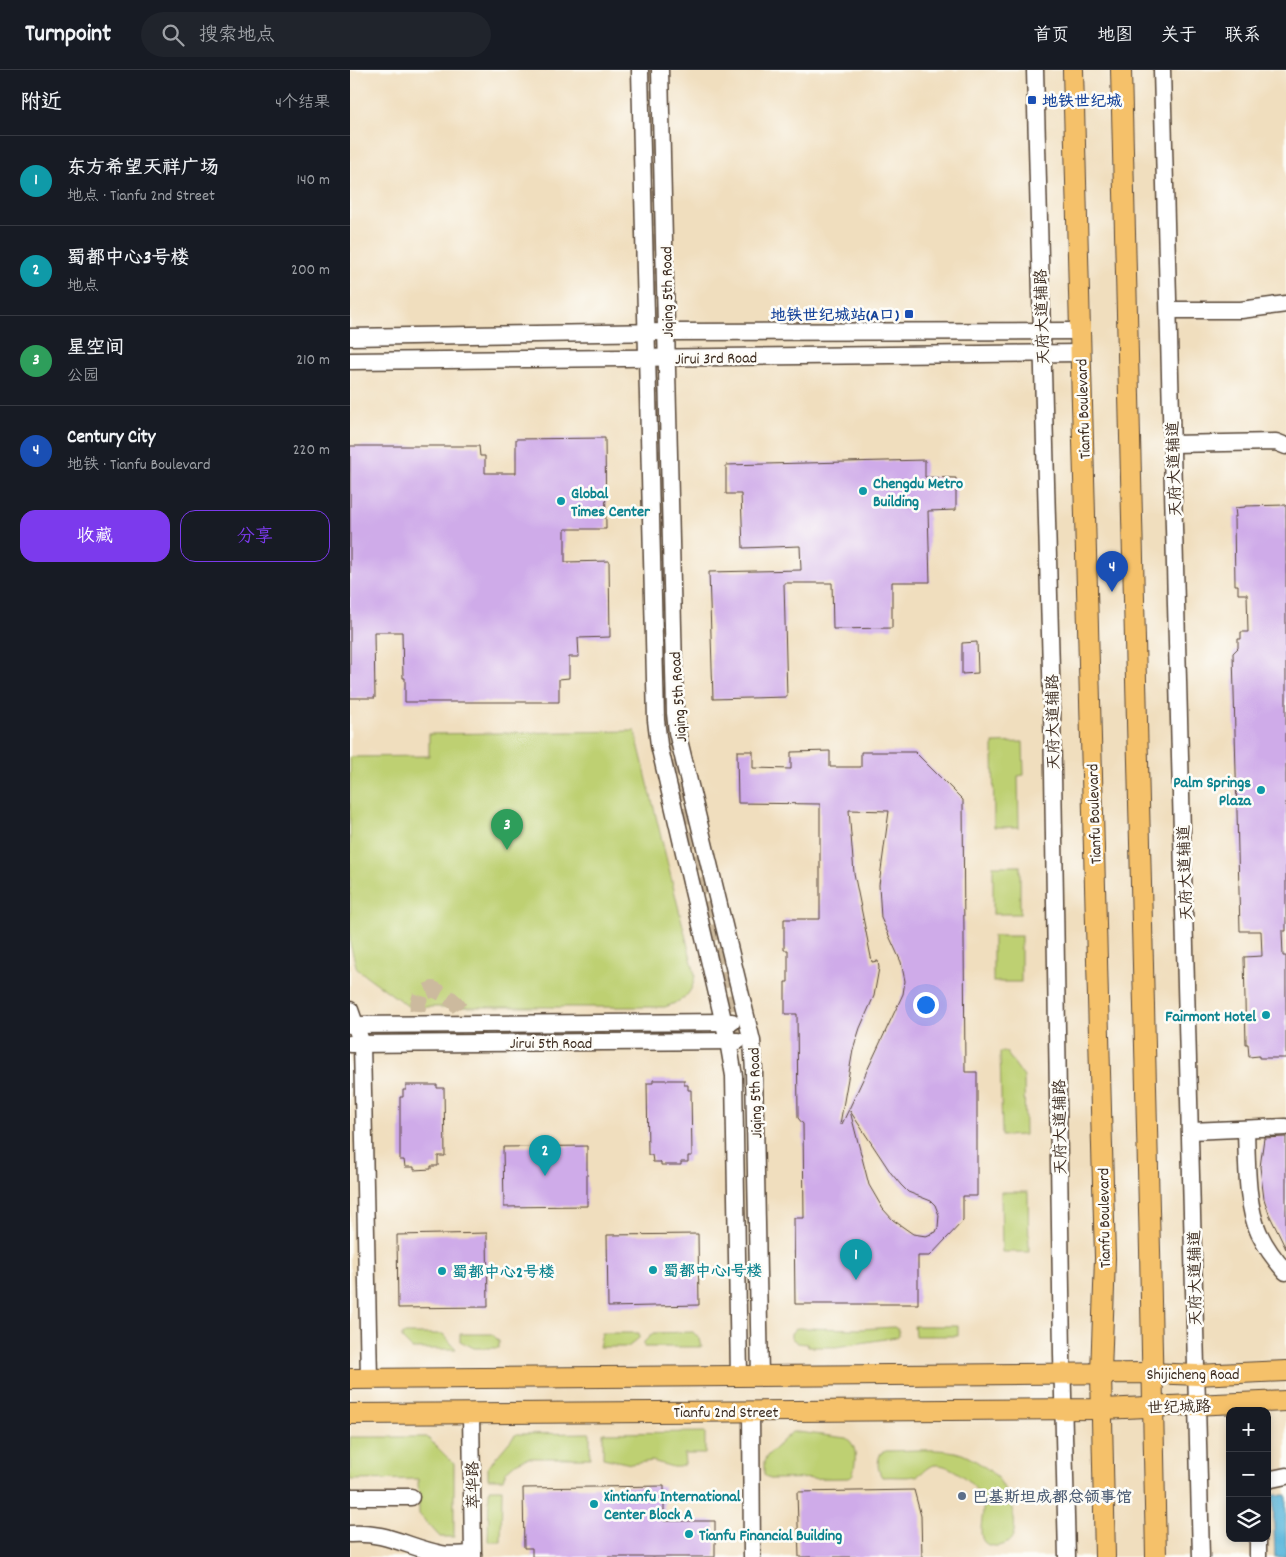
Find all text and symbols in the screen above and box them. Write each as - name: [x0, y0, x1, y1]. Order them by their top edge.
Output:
- search box: [141, 12, 491, 57]
- text: Turnpoint: [25, 18, 111, 52]
- icon: search: [159, 21, 187, 49]
- text: 搜索地点: [199, 23, 275, 50]
- text: 首页: [1033, 24, 1069, 49]
- text: 地图: [1097, 24, 1133, 49]
- text: 关于: [1161, 24, 1197, 49]
- text: 联系: [1225, 24, 1261, 49]
- text: 附近: [20, 89, 62, 119]
- place label: 地铁世纪城: [1042, 91, 1122, 114]
- text: 4个结果: [275, 92, 330, 115]
- marker: 地铁世纪城: [1026, 94, 1038, 106]
- text: 东方希望天祥广场: [67, 156, 219, 183]
- text: 1: [34, 169, 38, 192]
- text: 140 m: [296, 169, 330, 192]
- text: 地点 · Tianfu 2nd Street: [67, 185, 215, 208]
- text: 蜀都中心3号楼: [67, 246, 189, 273]
- street label: Jiqing 5th Road: [656, 246, 681, 338]
- text: 2: [33, 259, 40, 282]
- text: 200 m: [291, 259, 330, 282]
- street label: 天府大道辅路: [1030, 269, 1057, 365]
- text: 地点: [67, 275, 99, 298]
- place label: 地铁世纪城站(A口): [770, 305, 899, 328]
- marker: 地铁世纪城站(A口): [903, 308, 915, 320]
- text: 星空间: [67, 336, 124, 363]
- street label: Jirui 3rd Road: [675, 347, 757, 372]
- text: 3: [32, 349, 40, 372]
- text: 210 m: [296, 349, 330, 372]
- street label: Tianfu Boulevard: [1071, 358, 1098, 460]
- text: 公园: [67, 365, 99, 388]
- street label: 天府大道辅道: [1162, 421, 1189, 517]
- text: Century City: [67, 425, 155, 452]
- text: 4: [33, 439, 39, 462]
- text: 220 m: [293, 439, 330, 462]
- text: 地铁 · Tianfu Boulevard: [67, 454, 210, 477]
- place label: Chengdu Metro Building: [873, 473, 963, 514]
- place label: Global Times Center: [571, 483, 651, 524]
- marker: Chengdu Metro Building: [857, 485, 869, 497]
- marker: Global Times Center: [555, 495, 567, 507]
- button: 收藏: [20, 510, 170, 562]
- button: 分享: [180, 510, 330, 562]
- pin: 4: [1096, 551, 1128, 592]
- street label: Jiqing 5th Road: [665, 651, 694, 743]
- street label: 天府大道辅路: [1042, 674, 1067, 770]
- street label: Tianfu Boulevard: [1082, 763, 1109, 865]
- place label: Palm Springs Plaza: [1173, 772, 1252, 813]
- marker: Palm Springs Plaza: [1255, 784, 1267, 796]
- pin: 3: [491, 809, 523, 850]
- street label: 天府大道辅道: [1173, 825, 1200, 921]
- your location: [913, 992, 939, 1018]
- place label: Fairmont Hotel: [1165, 1006, 1256, 1029]
- marker: Fairmont Hotel: [1260, 1009, 1272, 1021]
- street label: Jirui 5th Road: [510, 1033, 592, 1056]
- street label: Jiqing 5th Road: [743, 1047, 770, 1139]
- street label: 天府大道辅路: [1049, 1079, 1074, 1175]
- pin: 2: [529, 1135, 561, 1176]
- street label: Tianfu Boulevard: [1093, 1168, 1118, 1268]
- street label: 天府大道辅道: [1184, 1230, 1209, 1326]
- pin: 1: [840, 1239, 872, 1280]
- place label: 蜀都中心1号楼: [663, 1261, 763, 1284]
- place label: 蜀都中心2号楼: [452, 1262, 555, 1285]
- marker: 蜀都中心1号楼: [647, 1264, 659, 1276]
- marker: 蜀都中心2号楼: [436, 1265, 448, 1277]
- street label: Shijicheng Road: [1146, 1364, 1240, 1387]
- street label: 世纪城路: [1147, 1396, 1211, 1421]
- street label: Tianfu 2nd Street: [674, 1402, 779, 1425]
- map controls: [1226, 1407, 1271, 1542]
- button: +: [1226, 1407, 1271, 1452]
- button: −: [1226, 1452, 1271, 1497]
- street label: 萃华路: [463, 1461, 486, 1509]
- place label: Xintianfu International Center Block A: [604, 1486, 741, 1527]
- place label: 巴基斯坦成都总领事馆: [972, 1487, 1132, 1510]
- marker: 巴基斯坦成都总领事馆: [956, 1490, 968, 1502]
- button: layers: [1226, 1497, 1271, 1542]
- marker: Xintianfu International Center Block A: [588, 1498, 600, 1510]
- place label: Tianfu Financial Building: [699, 1525, 842, 1548]
- marker: Tianfu Financial Building: [683, 1528, 695, 1540]

